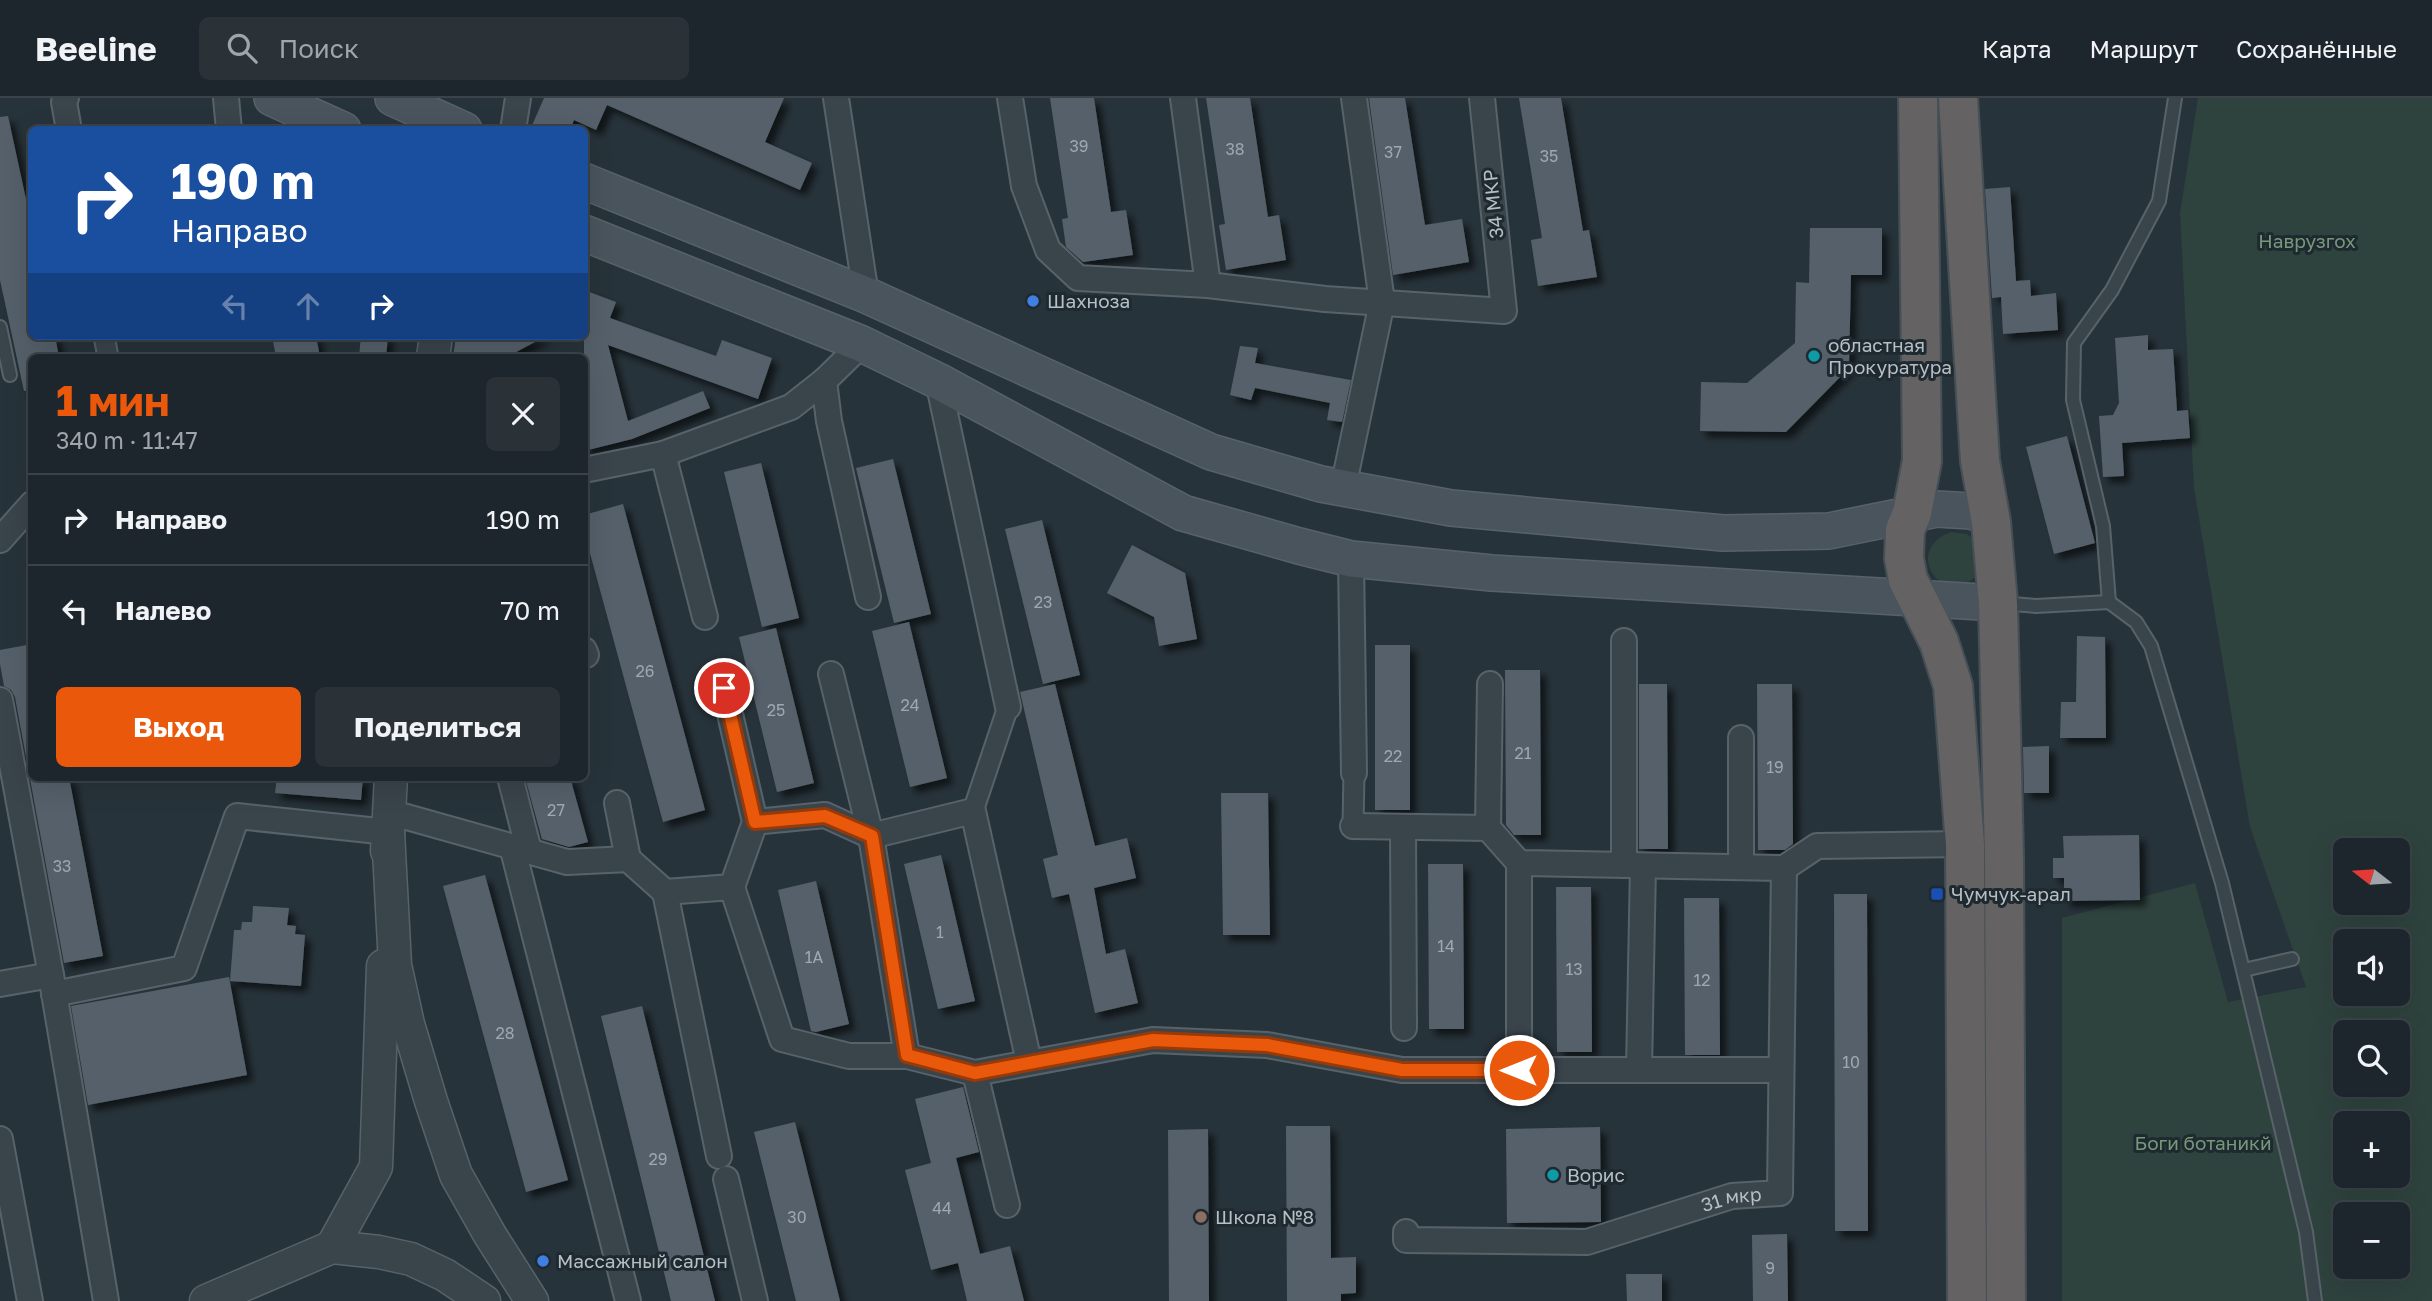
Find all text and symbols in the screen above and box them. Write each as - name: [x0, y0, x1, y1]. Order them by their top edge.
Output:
- search box: [199, 17, 689, 80]
- text: Beeline: [35, 29, 157, 68]
- icon: search: [223, 29, 261, 67]
- text: Поиск: [279, 33, 359, 64]
- text: Карта: [1982, 34, 2052, 63]
- text: Маршрут: [2090, 34, 2198, 63]
- text: Сохранённые: [2236, 34, 2397, 63]
- house number: 39: [1069, 136, 1089, 156]
- house number: 38: [1225, 139, 1245, 159]
- house number: 37: [1384, 142, 1402, 162]
- house number: 35: [1540, 146, 1558, 166]
- text: 190 m: [171, 151, 314, 210]
- icon: right: [56, 154, 147, 245]
- street label: 34 МКР: [1477, 168, 1508, 240]
- text: Направо: [171, 211, 308, 249]
- park label: Наврузгох: [2258, 229, 2356, 252]
- icon: left: [216, 287, 254, 325]
- icon: ahead: [289, 287, 327, 325]
- icon: right: [362, 287, 400, 325]
- place label: Шахноза: [1047, 289, 1130, 312]
- marker: Шахноза: [1025, 293, 1041, 309]
- place label: областная Прокуратура: [1828, 333, 1952, 378]
- marker: областная Прокуратура: [1806, 348, 1822, 364]
- text: 1 мин: [56, 375, 170, 425]
- button: close: [486, 377, 560, 451]
- text: 340 m · 11:47: [56, 426, 198, 454]
- icon: right: [56, 501, 94, 539]
- text: Направо: [115, 504, 227, 535]
- text: 190 m: [486, 504, 560, 535]
- icon: left: [56, 592, 94, 630]
- house number: 23: [1034, 592, 1052, 612]
- text: Налево: [115, 595, 211, 626]
- text: 70 m: [501, 595, 560, 626]
- pin: [694, 658, 754, 718]
- house number: 26: [636, 661, 654, 681]
- icon: arrive: [705, 669, 743, 707]
- button: Выход: [56, 687, 301, 767]
- button: Поделиться: [315, 687, 560, 767]
- house number: 24: [900, 695, 920, 715]
- house number: 25: [767, 700, 785, 720]
- house number: 21: [1514, 743, 1532, 763]
- house number: 22: [1384, 746, 1402, 766]
- house number: 19: [1766, 757, 1784, 777]
- house number: 27: [547, 800, 565, 820]
- north arrow: [2333, 838, 2410, 915]
- map controls: [2333, 838, 2410, 1279]
- house number: 33: [53, 856, 71, 876]
- place label: Чумчук-арал: [1951, 882, 2071, 905]
- marker: Чумчук-арал: [1929, 886, 1945, 902]
- house number: 1: [936, 922, 944, 942]
- button: sound: [2333, 929, 2410, 1006]
- house number: 14: [1437, 936, 1455, 956]
- house number: 1А: [805, 947, 824, 967]
- house number: 13: [1565, 959, 1583, 979]
- house number: 12: [1693, 970, 1711, 990]
- button: search: [2333, 1020, 2410, 1097]
- house number: 28: [495, 1023, 515, 1043]
- position arrow: [1482, 1033, 1556, 1107]
- house number: 10: [1842, 1052, 1860, 1072]
- button: +: [2333, 1111, 2410, 1188]
- park label: Боги ботаникй: [2135, 1131, 2272, 1154]
- house number: 29: [649, 1149, 667, 1169]
- place label: Ворис: [1567, 1163, 1625, 1186]
- marker: Ворис: [1545, 1167, 1561, 1183]
- street label: 31 мкр: [1698, 1182, 1762, 1216]
- house number: 44: [932, 1198, 952, 1218]
- button: −: [2333, 1202, 2410, 1279]
- place label: Школа №8: [1215, 1205, 1314, 1228]
- house number: 30: [787, 1207, 807, 1227]
- marker: Школа №8: [1193, 1209, 1209, 1225]
- place label: Массажный салон: [557, 1249, 728, 1272]
- marker: Массажный салон: [535, 1253, 551, 1269]
- house number: 9: [1765, 1258, 1775, 1278]

